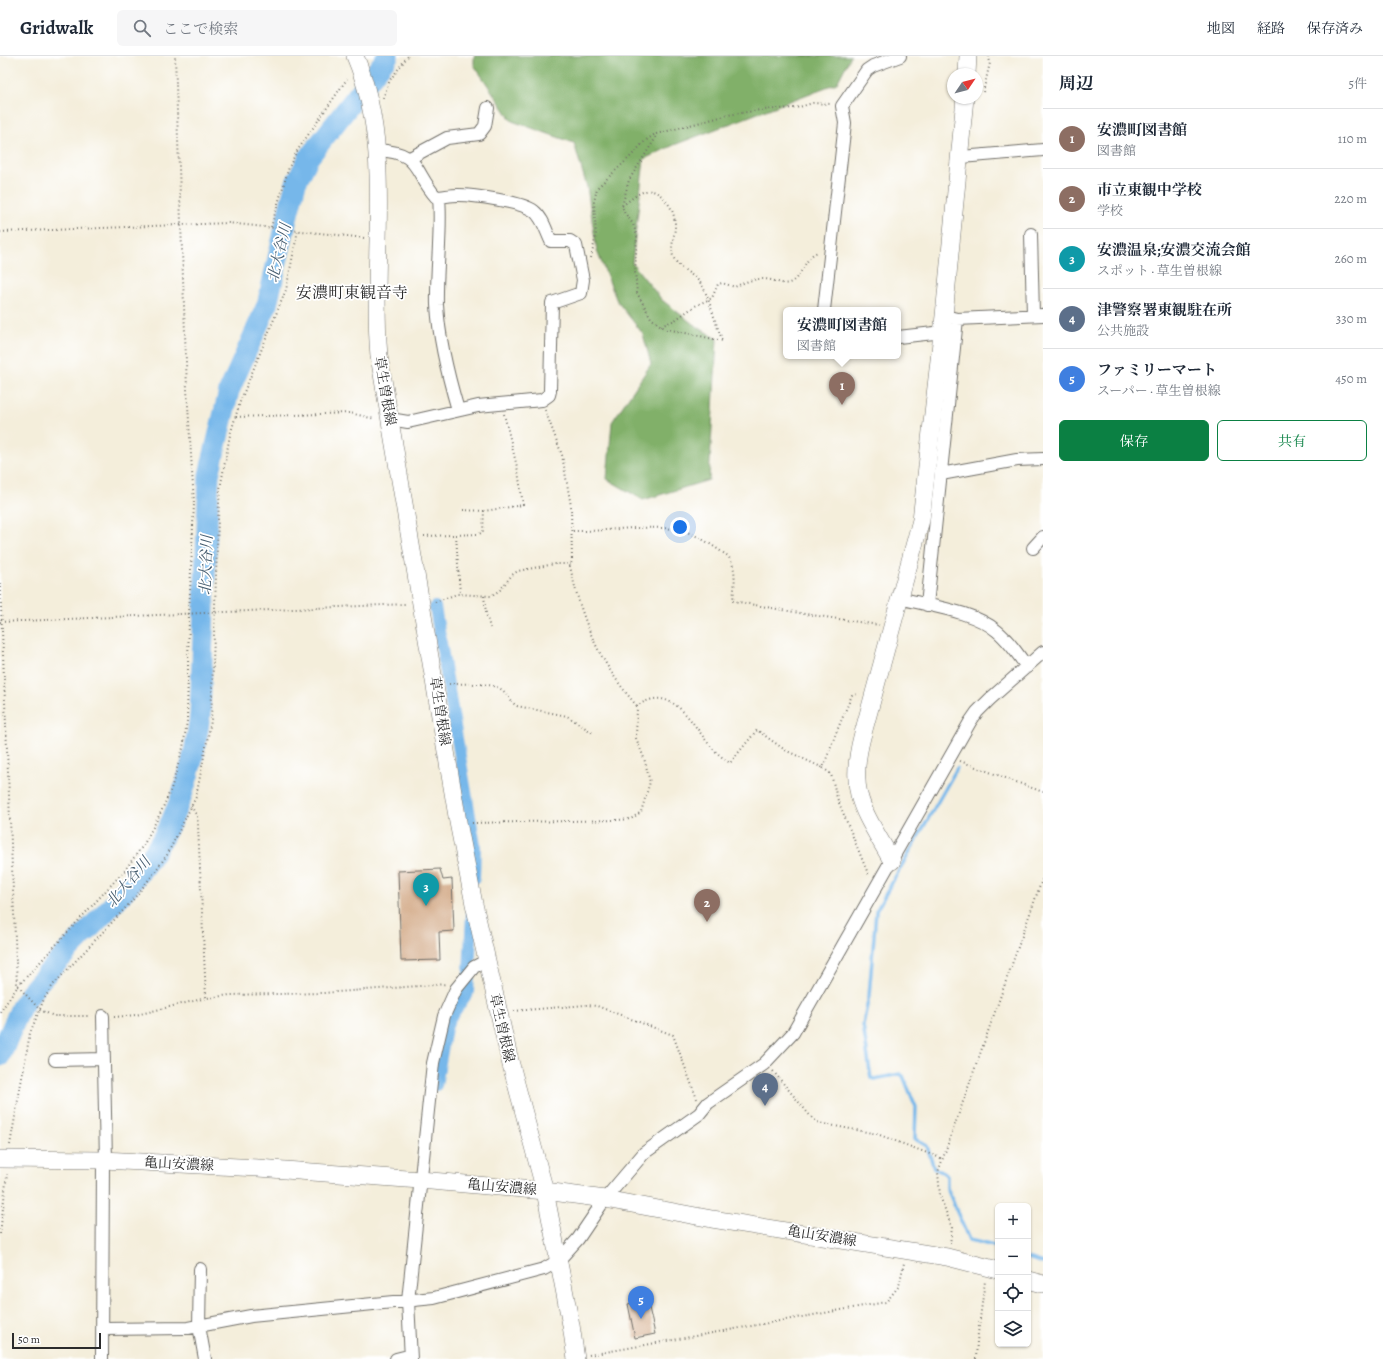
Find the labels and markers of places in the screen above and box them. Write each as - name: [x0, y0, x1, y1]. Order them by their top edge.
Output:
- pin: 1: [829, 372, 855, 405]
- pin: 3: [413, 873, 439, 906]
- pin: 2: [694, 889, 720, 922]
- pin: 4: [752, 1073, 778, 1106]
- pin: 5: [628, 1286, 654, 1319]

